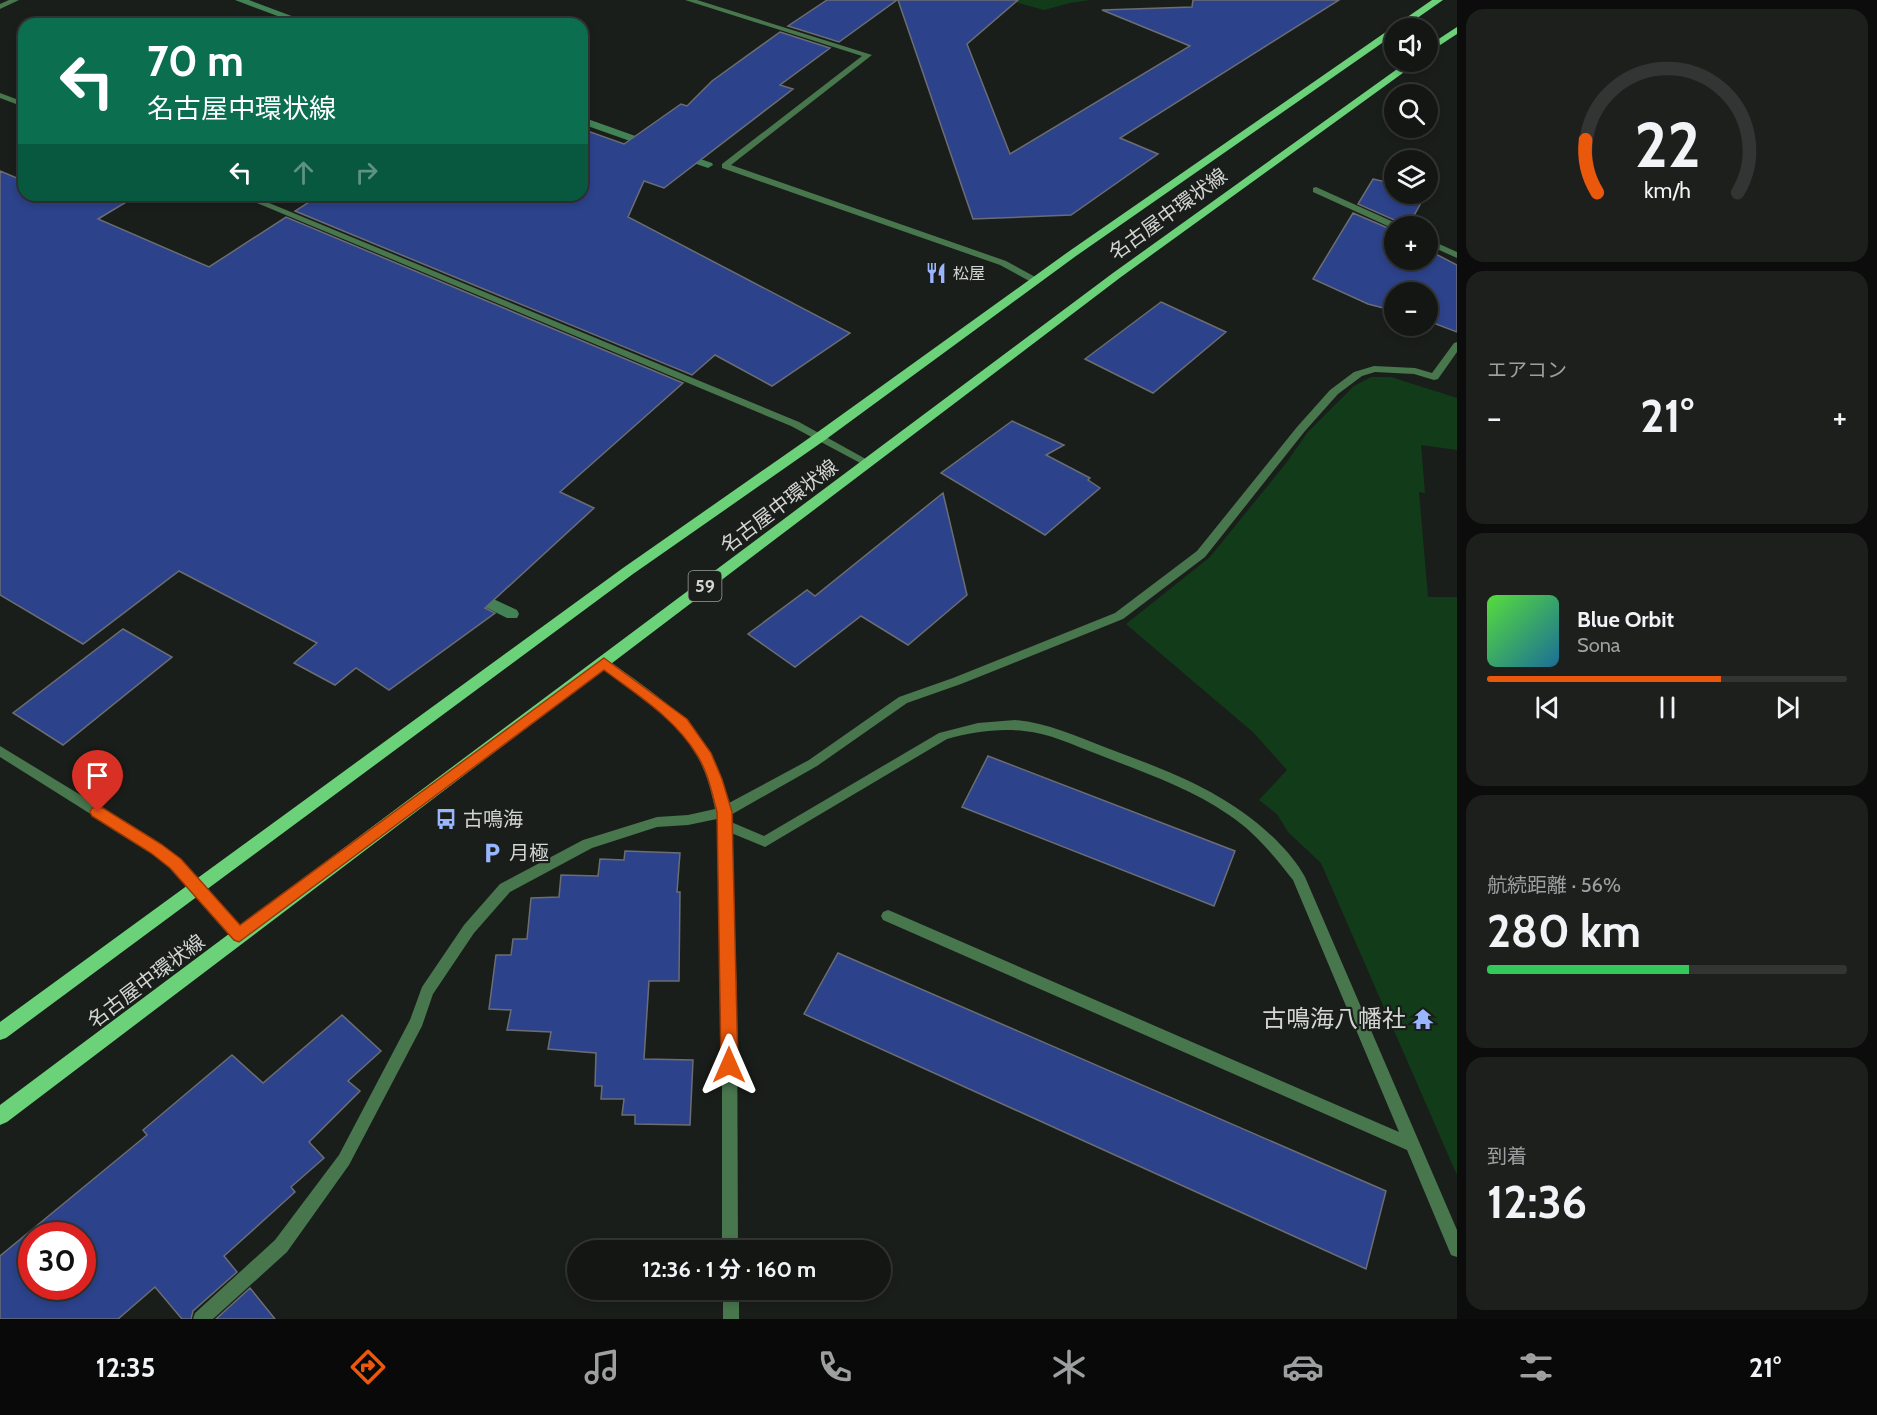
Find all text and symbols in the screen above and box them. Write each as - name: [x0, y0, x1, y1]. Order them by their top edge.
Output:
- map controls: [1384, 18, 1438, 336]
- button: sound: [1384, 18, 1438, 72]
- text: 70 m: [147, 35, 244, 87]
- icon: left: [48, 42, 126, 120]
- button: search: [1384, 84, 1438, 138]
- text: 名古屋中環状線: [147, 92, 336, 125]
- text: 22: [1634, 107, 1700, 183]
- button: layers: [1384, 150, 1438, 204]
- icon: left: [224, 156, 257, 189]
- icon: ahead: [287, 156, 320, 189]
- icon: right: [350, 156, 383, 189]
- street label: 名古屋中環状線: [1104, 163, 1232, 265]
- text: km/h: [1644, 177, 1690, 203]
- button: +: [1384, 216, 1438, 270]
- restaurant icon: 松屋: [924, 261, 948, 285]
- place label: 松屋: [953, 264, 985, 283]
- button: −: [1384, 282, 1438, 336]
- text: エアコン: [1487, 358, 1567, 382]
- text: 21°: [1640, 389, 1694, 443]
- text: −: [1487, 397, 1502, 437]
- text: +: [1832, 397, 1847, 437]
- street label: 名古屋中環状線: [716, 454, 842, 558]
- road number: 59: [688, 571, 722, 601]
- text: Blue Orbit: [1577, 606, 1674, 633]
- text: Sona: [1577, 633, 1620, 657]
- icon: previous: [1531, 691, 1564, 724]
- icon: pause: [1651, 691, 1684, 724]
- icon: next: [1771, 691, 1804, 724]
- pin: [72, 750, 123, 812]
- icon: arrive: [81, 759, 114, 792]
- bus stop icon: 古鳴海: [434, 807, 458, 831]
- place label: 古鳴海: [463, 807, 523, 831]
- parking icon: 月極: [480, 841, 504, 865]
- place label: 月極: [509, 841, 549, 865]
- text: 航続距離 · 56%: [1487, 873, 1621, 897]
- text: 280 km: [1487, 904, 1641, 958]
- street label: 名古屋中環状線: [83, 929, 209, 1033]
- place label: 古鳴海八幡社: [1262, 1004, 1406, 1033]
- temple icon: 古鳴海八幡社: [1411, 1007, 1435, 1031]
- position arrow: [697, 1033, 761, 1097]
- text: 到着: [1487, 1144, 1527, 1168]
- text: 12:36: [1487, 1175, 1587, 1229]
- speed limit sign: 30: [18, 1222, 96, 1300]
- text: 12:36 · 1 分 · 160 m: [642, 1256, 816, 1283]
- icon: directions: [347, 1346, 389, 1388]
- icon: music: [581, 1346, 623, 1388]
- icon: phone: [814, 1346, 856, 1388]
- icon: climate: [1048, 1346, 1090, 1388]
- icon: car: [1282, 1346, 1324, 1388]
- icon: filters: [1515, 1346, 1557, 1388]
- text: 12:35: [96, 1351, 155, 1384]
- text: 21°: [1749, 1351, 1781, 1384]

